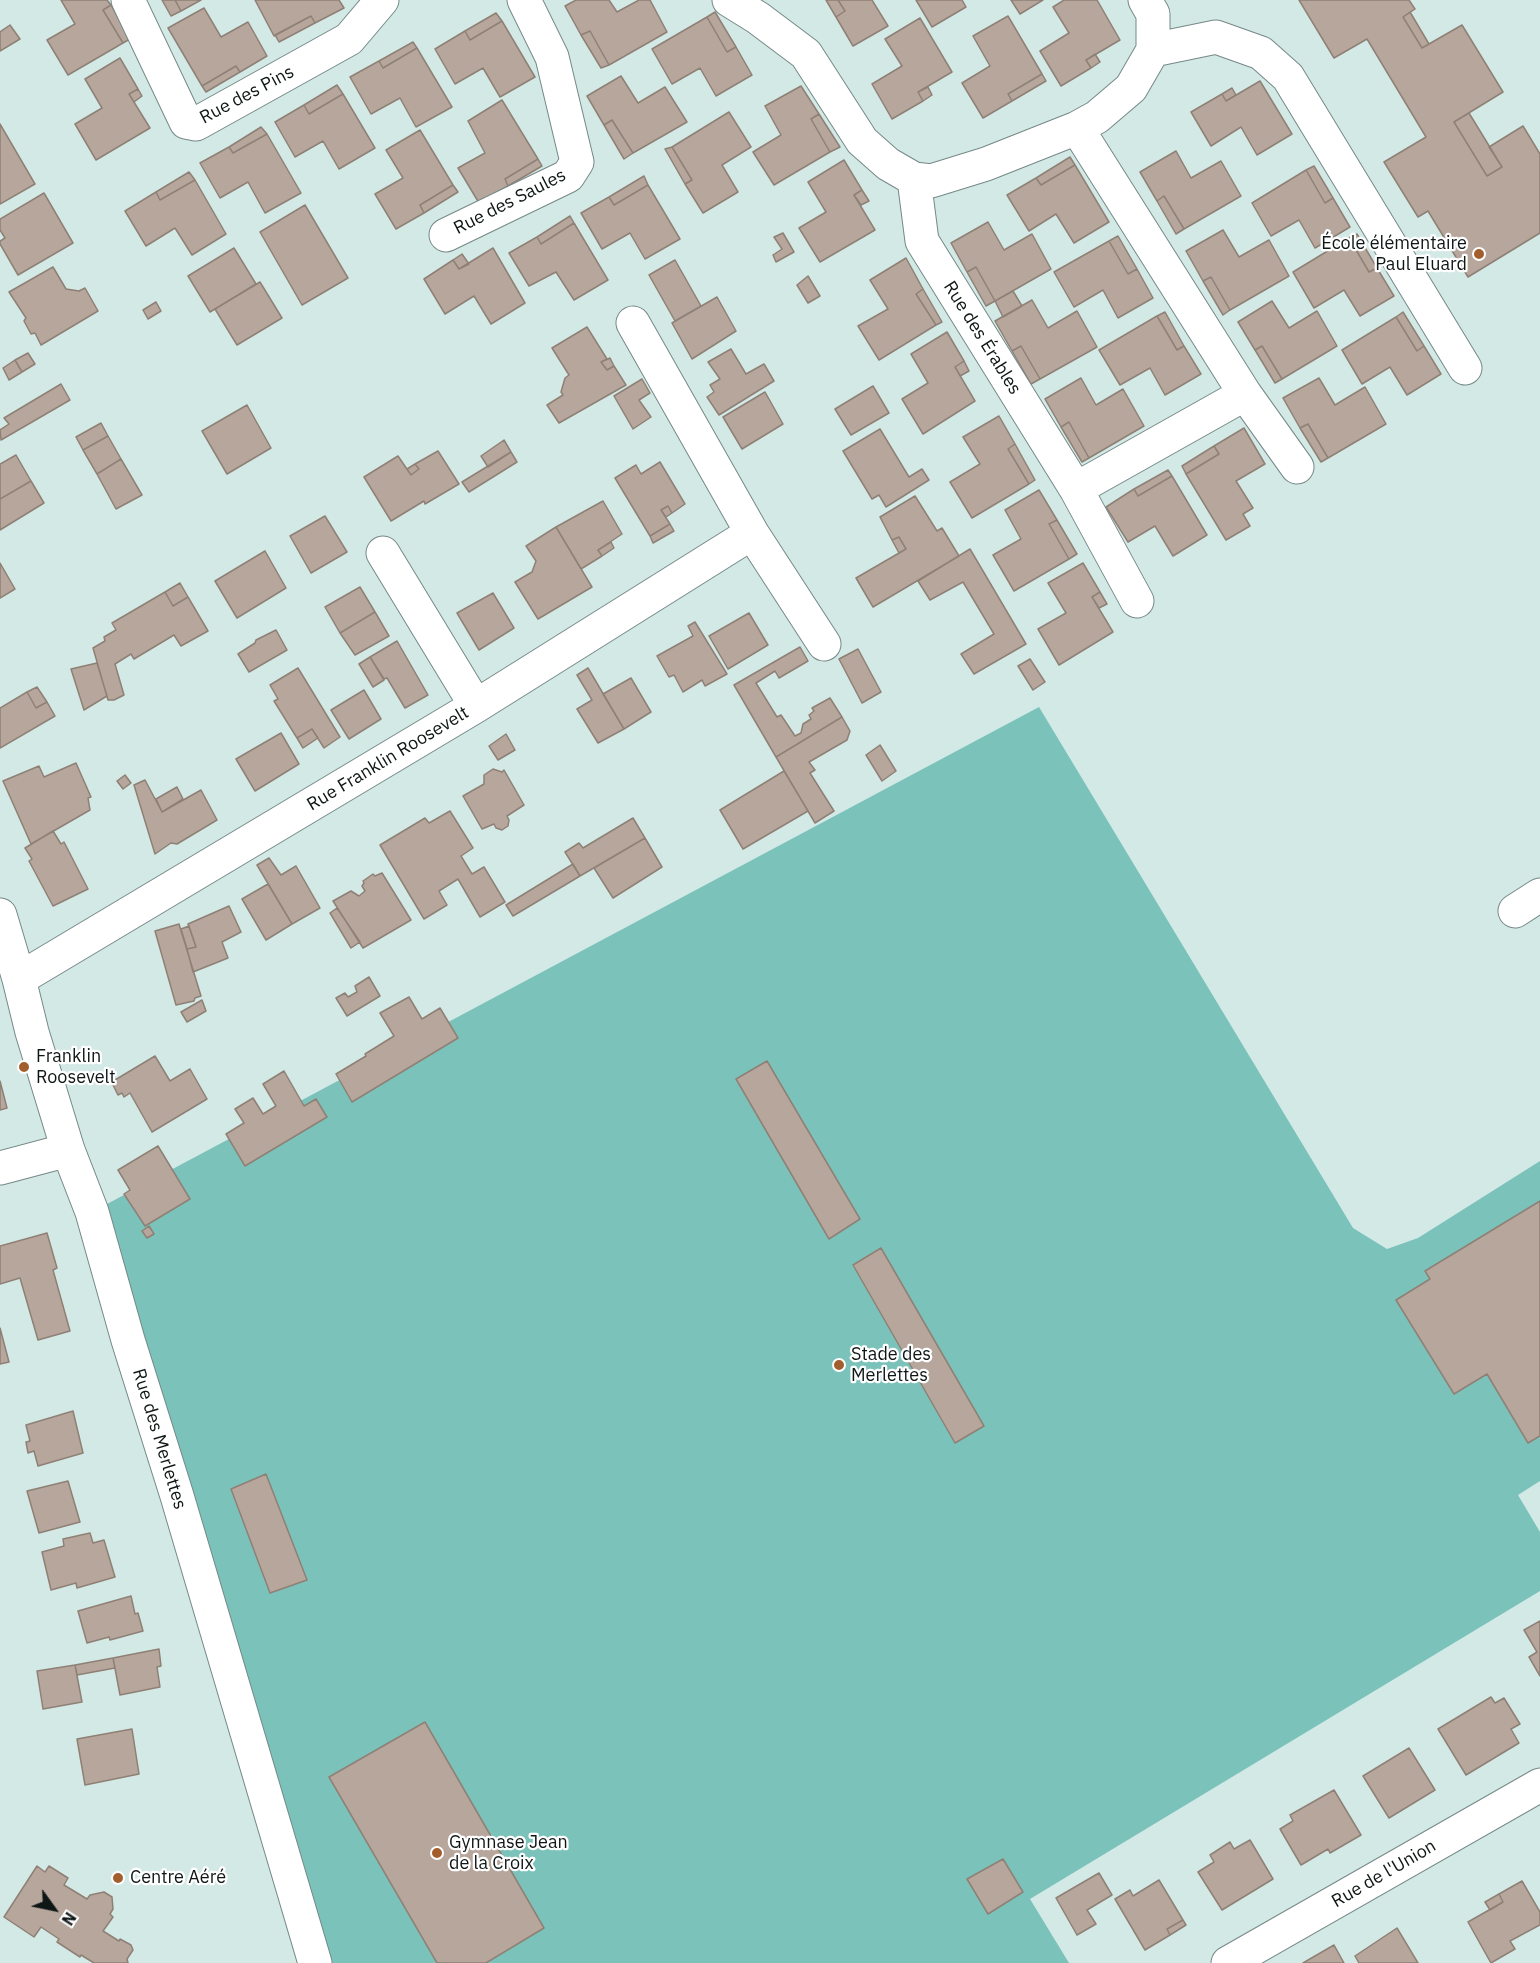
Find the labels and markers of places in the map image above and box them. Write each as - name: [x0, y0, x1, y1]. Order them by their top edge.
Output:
- place label: École élémentaire Paul Eluard: [1321, 233, 1467, 276]
- marker: École élémentaire Paul Eluard: [1472, 247, 1486, 261]
- place label: Franklin Roosevelt: [36, 1046, 116, 1088]
- marker: Franklin Roosevelt: [17, 1060, 31, 1074]
- place label: Stade des Merlettes: [851, 1344, 931, 1386]
- marker: Stade des Merlettes: [832, 1358, 846, 1372]
- place label: Gymnase Jean de la Croix: [449, 1832, 568, 1874]
- marker: Gymnase Jean de la Croix: [430, 1846, 444, 1860]
- place label: Centre Aéré: [130, 1867, 226, 1889]
- marker: Centre Aéré: [111, 1871, 125, 1885]

